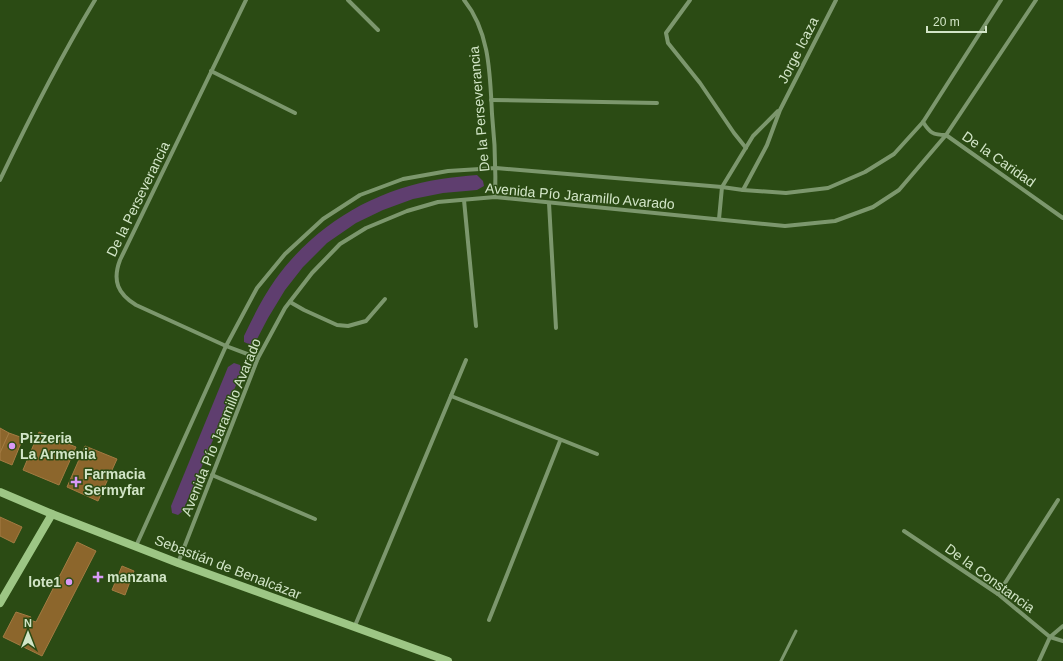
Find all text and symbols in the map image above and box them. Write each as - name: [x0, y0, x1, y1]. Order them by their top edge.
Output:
- scale bar: [927, 8, 986, 34]
- street label: Jorge Icaza: [774, 14, 822, 86]
- text: 20 m: [933, 15, 960, 29]
- street label: De la Perseverancia: [466, 45, 492, 172]
- street label: De la Caridad: [959, 128, 1039, 190]
- street label: De la Perseverancia: [103, 139, 173, 259]
- street label: Avenida Pío Jaramillo Avarado: [485, 180, 676, 212]
- street label: Avenida Pío Jaramillo Avarado: [178, 336, 264, 518]
- place label: Pizzeria La Armenia: [20, 430, 96, 462]
- marker: Pizzeria La Armenia: [7, 441, 17, 451]
- place label: Farmacia Sermyfar: [84, 466, 146, 498]
- marker: Farmacia Sermyfar: [71, 477, 81, 487]
- street label: Sebastián de Benalcázar: [152, 532, 304, 602]
- street label: De la Constancia: [942, 540, 1038, 616]
- place label: manzana: [107, 569, 167, 585]
- marker: manzana: [92, 571, 104, 583]
- place label: lote1: [28, 574, 61, 590]
- marker: lote1: [64, 577, 74, 587]
- north arrow: [8, 613, 48, 653]
- text: N: [24, 617, 32, 629]

